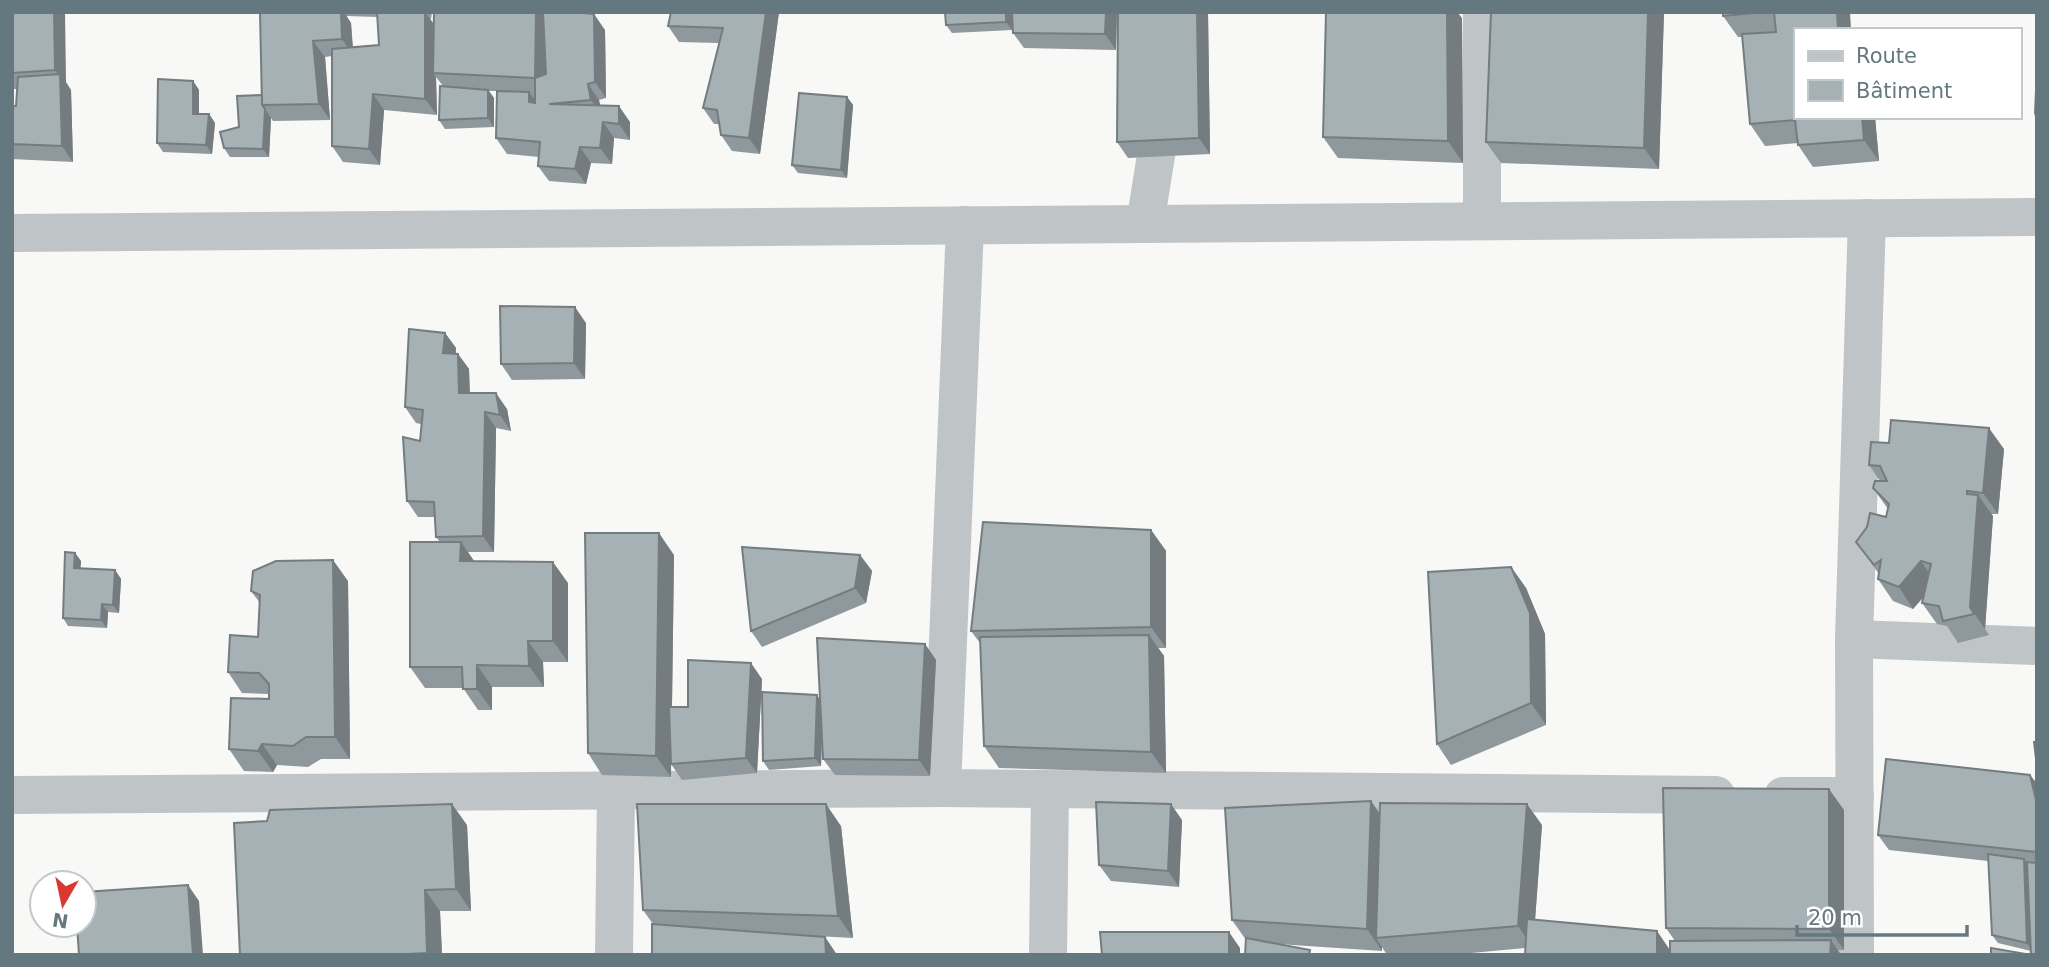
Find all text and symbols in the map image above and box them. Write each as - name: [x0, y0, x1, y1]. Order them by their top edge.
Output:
- legend: [1794, 28, 2021, 119]
- text: Route: [1856, 44, 1917, 68]
- text: Bâtiment: [1856, 79, 1952, 103]
- north arrow: [28, 869, 98, 939]
- scale bar: [1797, 894, 1967, 938]
- text: 20 m: [1808, 906, 1862, 930]
- text: N: [51, 909, 70, 933]

